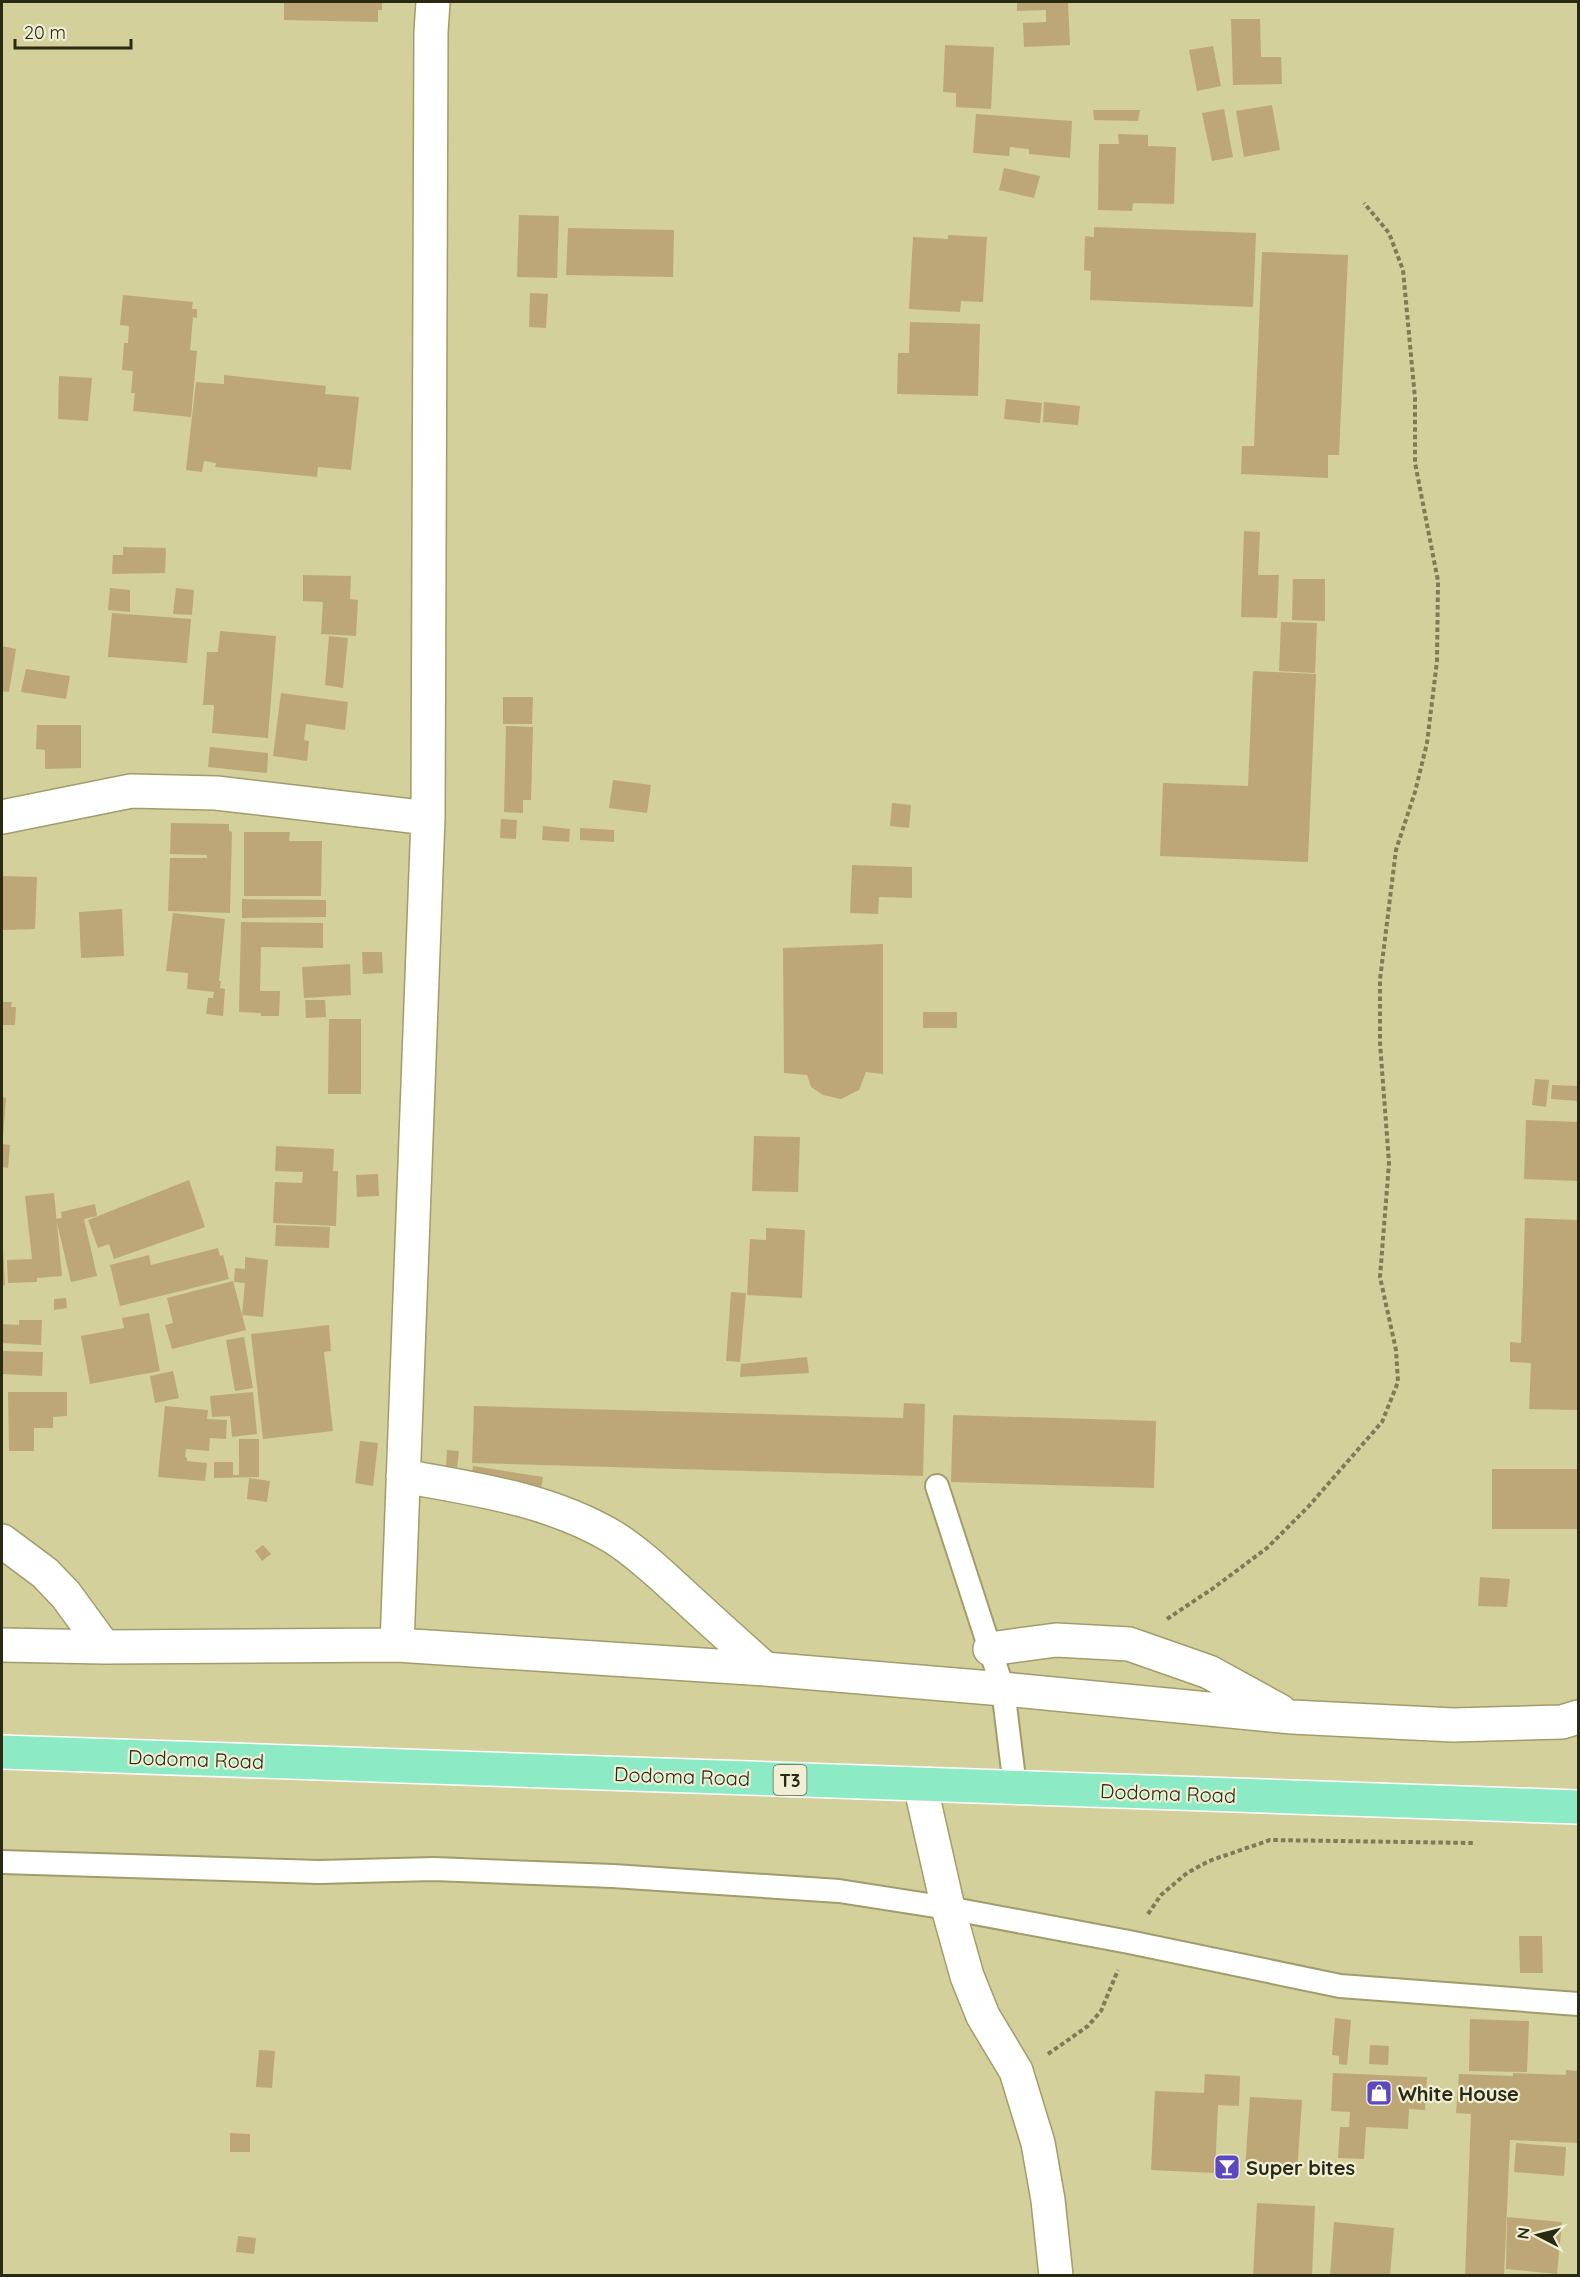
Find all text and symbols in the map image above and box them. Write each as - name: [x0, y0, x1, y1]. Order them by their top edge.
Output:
- scale bar: [15, 12, 130, 50]
- text: 20 m: [24, 21, 66, 44]
- street label: Dodoma Road: [127, 1744, 265, 1774]
- street label: Dodoma Road: [613, 1761, 751, 1791]
- road number: T3: [774, 1765, 806, 1795]
- street label: Dodoma Road: [1099, 1778, 1237, 1808]
- shop icon: White House: [1364, 2078, 1394, 2108]
- place label: White House: [1398, 2081, 1519, 2106]
- bar icon: Super bites: [1212, 2152, 1242, 2182]
- place label: Super bites: [1246, 2155, 1355, 2180]
- north arrow: [1508, 2205, 1568, 2265]
- text: N: [1512, 2226, 1534, 2240]

